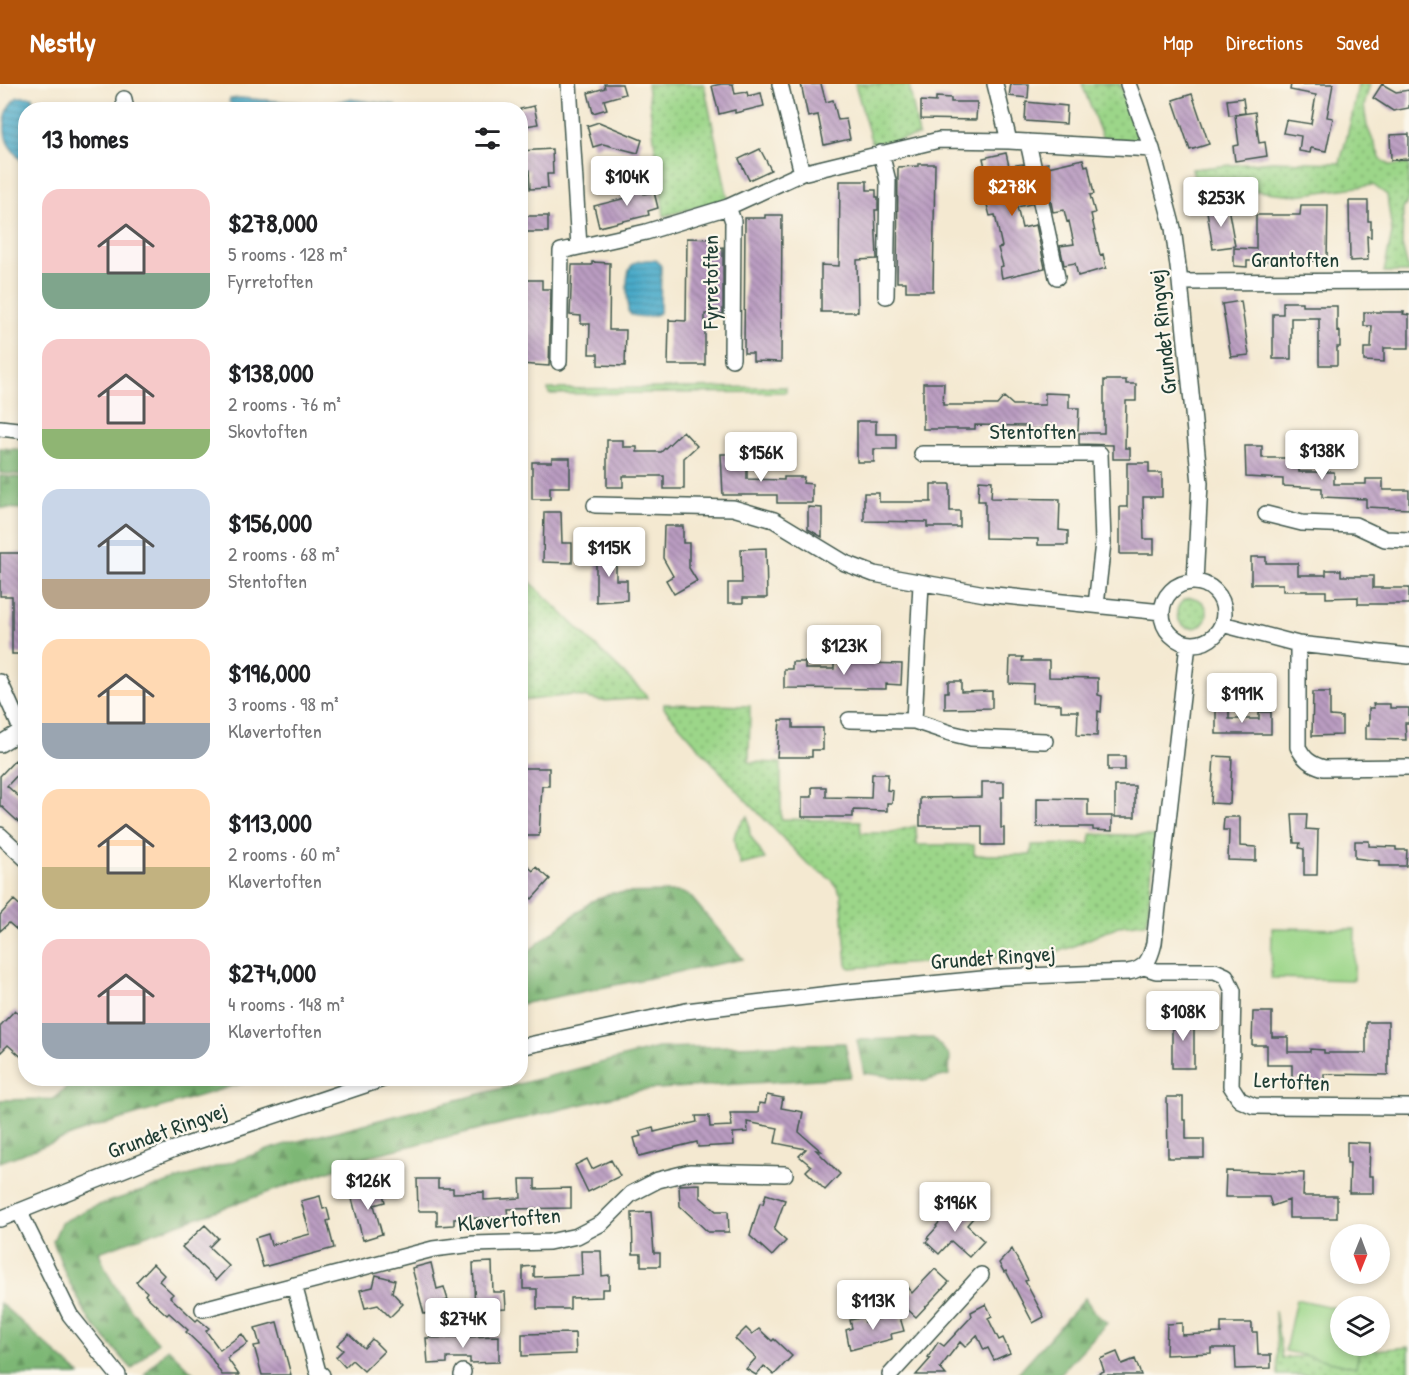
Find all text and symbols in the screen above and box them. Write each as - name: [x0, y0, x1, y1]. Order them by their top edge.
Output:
- text: Nestly: [30, 23, 96, 61]
- text: Map: [1163, 28, 1193, 57]
- text: Directions: [1226, 28, 1303, 57]
- text: Saved: [1336, 28, 1379, 57]
- text: 13 homes: [42, 121, 129, 156]
- icon: filters: [471, 122, 504, 155]
- pin: $104K: [585, 156, 669, 207]
- text: $104K: [605, 162, 649, 189]
- pin: $278K: [970, 166, 1054, 217]
- text: $278K: [988, 172, 1036, 199]
- pin: $253K: [1179, 177, 1263, 228]
- text: $253K: [1197, 183, 1245, 210]
- text: $278,000: [228, 205, 318, 240]
- icon: home: [90, 213, 162, 285]
- street label: Fyrretoften: [695, 235, 725, 330]
- text: 5 rooms · 128 m²: [228, 240, 347, 267]
- street label: Grantoften: [1251, 244, 1339, 274]
- text: Fyrretoften: [228, 267, 313, 294]
- street label: Grundet Ringvej: [1141, 268, 1183, 396]
- text: $138,000: [228, 355, 314, 390]
- icon: home: [90, 363, 162, 435]
- text: 2 rooms · 76 m²: [228, 390, 341, 417]
- street label: Stentoften: [990, 416, 1076, 446]
- text: Skovtoften: [228, 417, 308, 444]
- pin: $138K: [1280, 430, 1364, 481]
- pin: $156K: [719, 432, 803, 483]
- text: $138K: [1299, 436, 1345, 463]
- text: $156K: [739, 438, 783, 465]
- text: $156,000: [228, 505, 312, 540]
- icon: home: [90, 513, 162, 585]
- pin: $115K: [567, 527, 651, 578]
- text: $115K: [587, 533, 631, 560]
- text: 2 rooms · 68 m²: [228, 540, 340, 567]
- text: Stentoften: [228, 567, 307, 594]
- pin: $123K: [802, 625, 886, 676]
- text: $123K: [821, 631, 867, 658]
- text: $196,000: [228, 655, 311, 690]
- icon: home: [90, 663, 162, 735]
- pin: $191K: [1200, 673, 1284, 724]
- text: $191K: [1221, 679, 1263, 706]
- text: 3 rooms · 98 m²: [228, 690, 339, 717]
- text: Kløvertoften: [228, 717, 322, 744]
- text: $113,000: [228, 805, 312, 840]
- icon: home: [90, 813, 162, 885]
- text: 2 rooms · 60 m²: [228, 840, 340, 867]
- text: Kløvertoften: [228, 867, 322, 894]
- street label: Grundet Ringvej: [930, 938, 1056, 976]
- text: $274,000: [228, 955, 316, 990]
- icon: home: [90, 963, 162, 1035]
- text: 4 rooms · 148 m²: [228, 990, 345, 1017]
- pin: $108K: [1141, 991, 1225, 1042]
- text: $108K: [1160, 997, 1206, 1024]
- text: Kløvertoften: [228, 1017, 322, 1044]
- street label: Lertoften: [1253, 1064, 1331, 1098]
- street label: Grundet Ringvej: [103, 1095, 231, 1165]
- pin: $126K: [326, 1160, 410, 1211]
- text: $126K: [345, 1166, 391, 1193]
- pin: $196K: [913, 1182, 997, 1233]
- text: $196K: [933, 1188, 977, 1215]
- street label: Kløvertoften: [456, 1200, 562, 1238]
- north arrow: [1330, 1224, 1390, 1284]
- map controls: [1330, 1224, 1390, 1356]
- pin: $113K: [831, 1280, 915, 1331]
- text: $113K: [851, 1286, 895, 1313]
- button: layers: [1330, 1296, 1390, 1356]
- pin: $274K: [421, 1298, 505, 1349]
- text: $274K: [439, 1304, 487, 1331]

